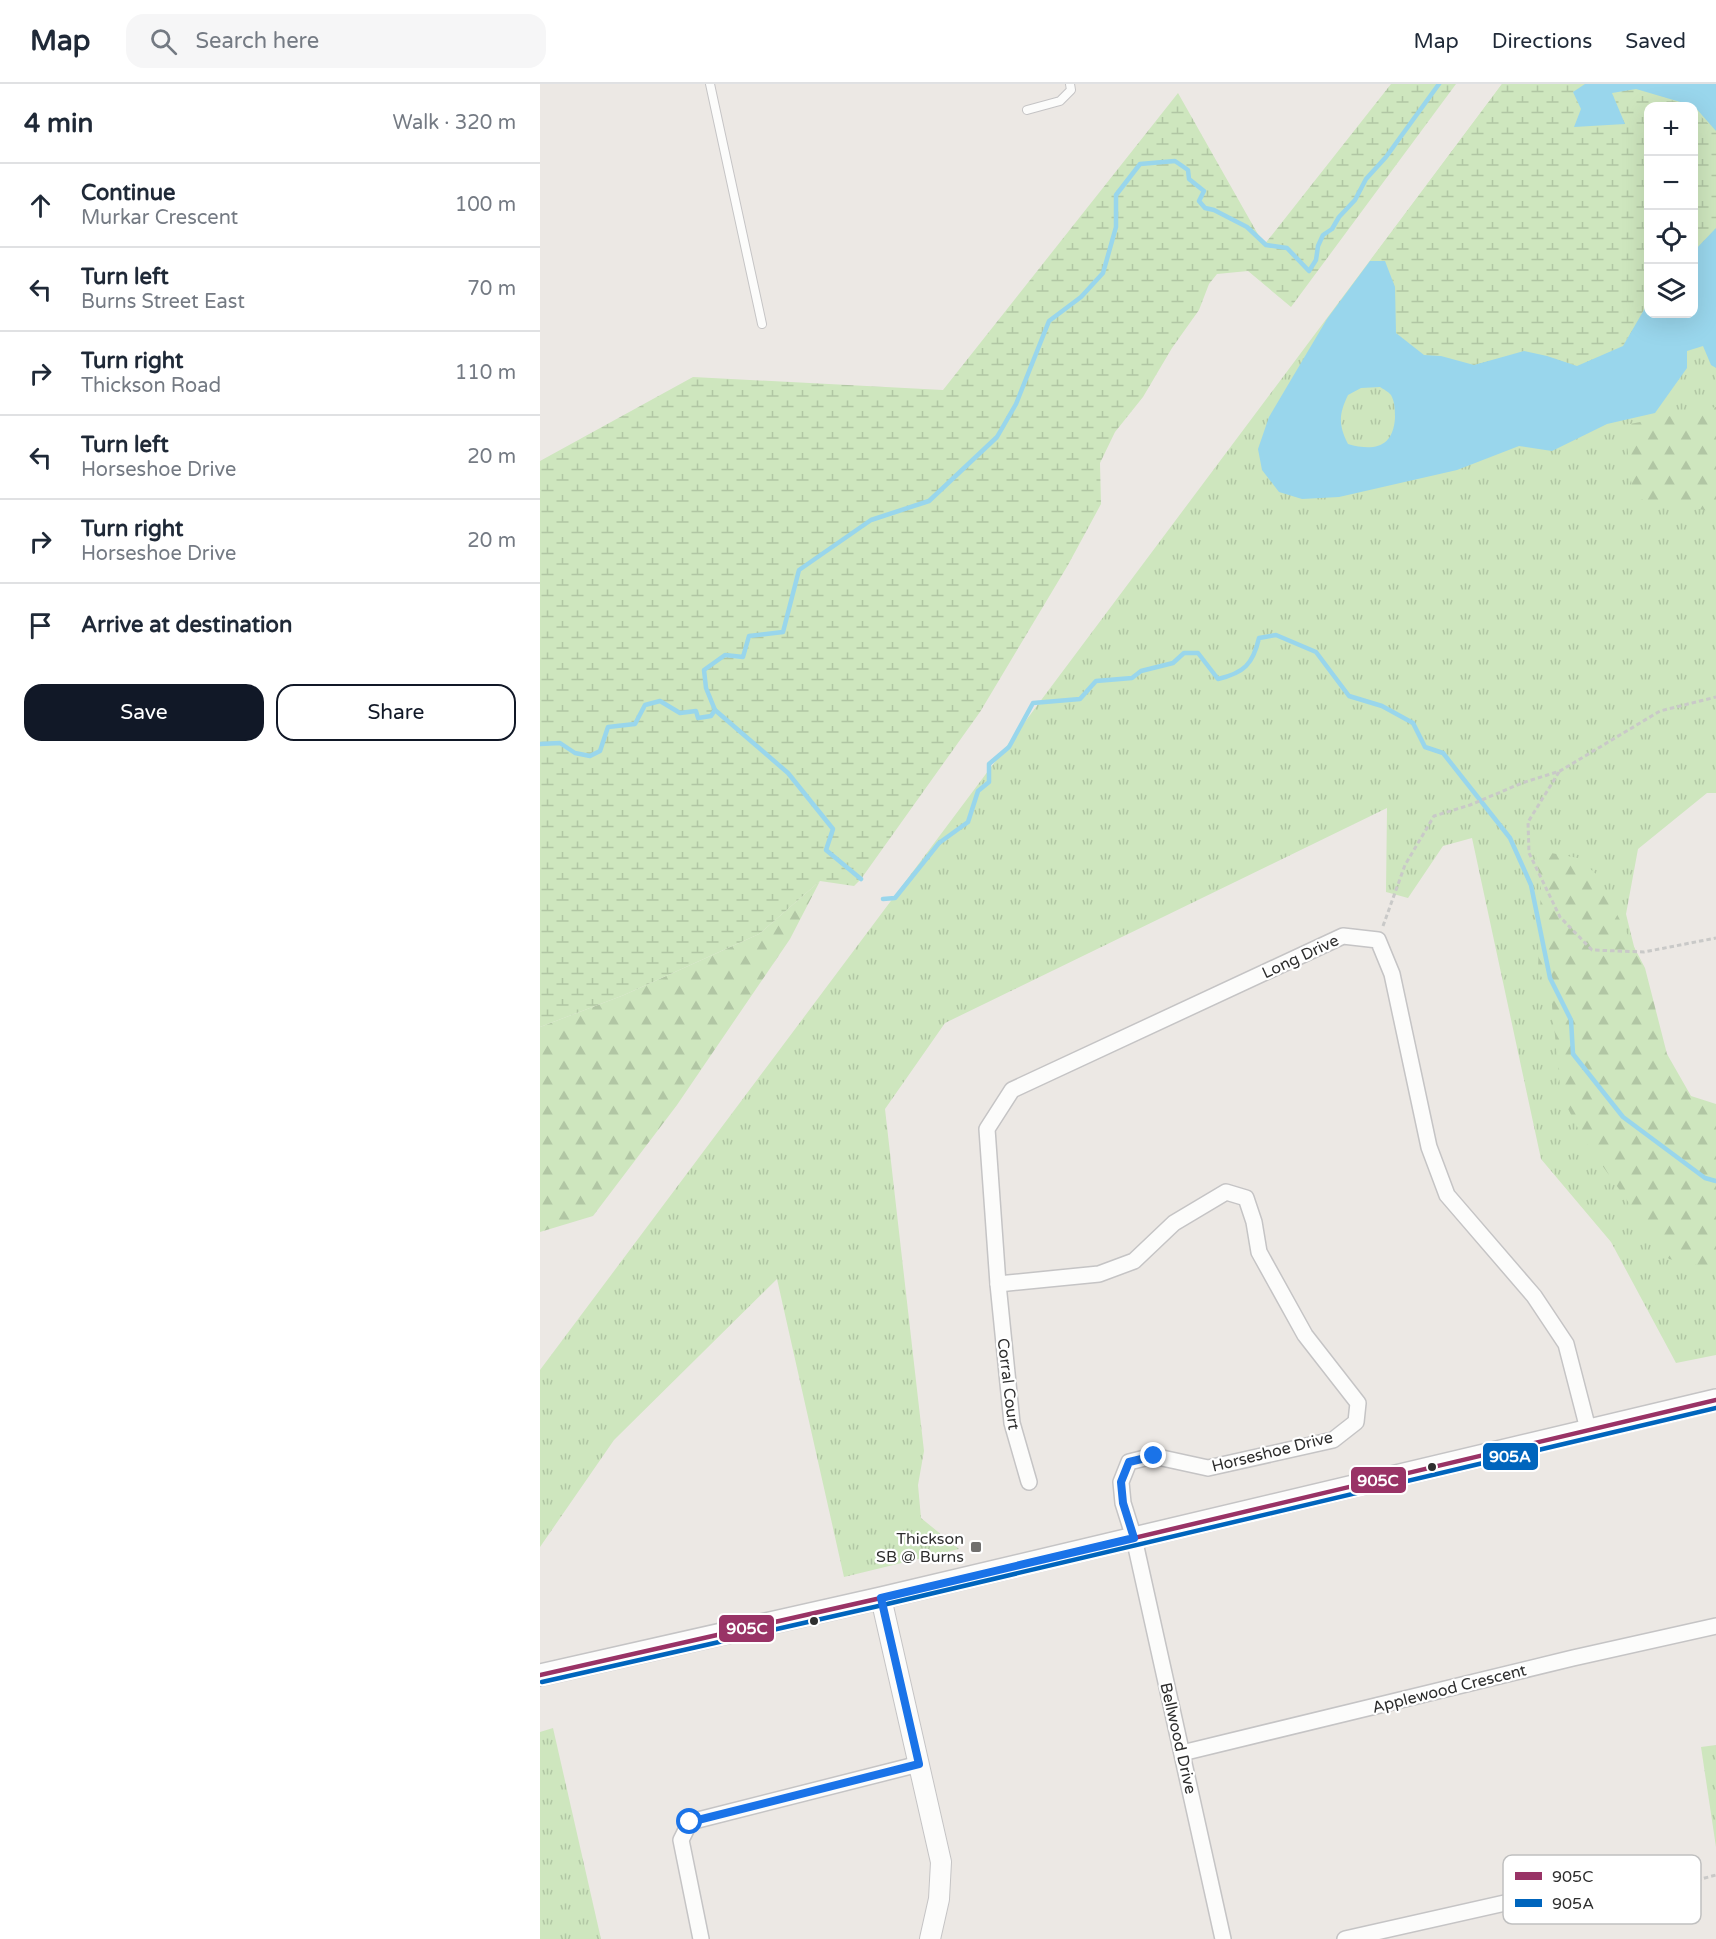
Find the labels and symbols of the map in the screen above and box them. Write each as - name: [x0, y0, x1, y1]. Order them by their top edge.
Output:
- street label: Long Drive: [1259, 930, 1342, 983]
- street label: Corral Court: [992, 1337, 1024, 1431]
- street label: Horseshoe Drive: [1210, 1427, 1335, 1477]
- route end: [1140, 1442, 1166, 1468]
- line badge: 905A: [1482, 1442, 1539, 1471]
- text: 905A: [1489, 1447, 1531, 1467]
- unlabelled marker: [1426, 1461, 1438, 1473]
- line badge: 905C: [1350, 1466, 1407, 1494]
- text: 905C: [1357, 1471, 1399, 1491]
- place label: Thickson SB @ Burns: [876, 1529, 964, 1567]
- marker: Thickson SB @ Burns: [969, 1540, 983, 1554]
- line badge: 905C: [718, 1614, 775, 1643]
- unlabelled marker: [808, 1615, 820, 1627]
- text: 905C: [726, 1619, 768, 1639]
- street label: Applewood Crescent: [1370, 1660, 1528, 1718]
- street label: Bellwood Drive: [1155, 1681, 1201, 1796]
- route start: [676, 1808, 702, 1834]
- legend: [1503, 1855, 1701, 1924]
- text: 905C: [1552, 1867, 1593, 1887]
- text: 905A: [1552, 1894, 1594, 1914]

